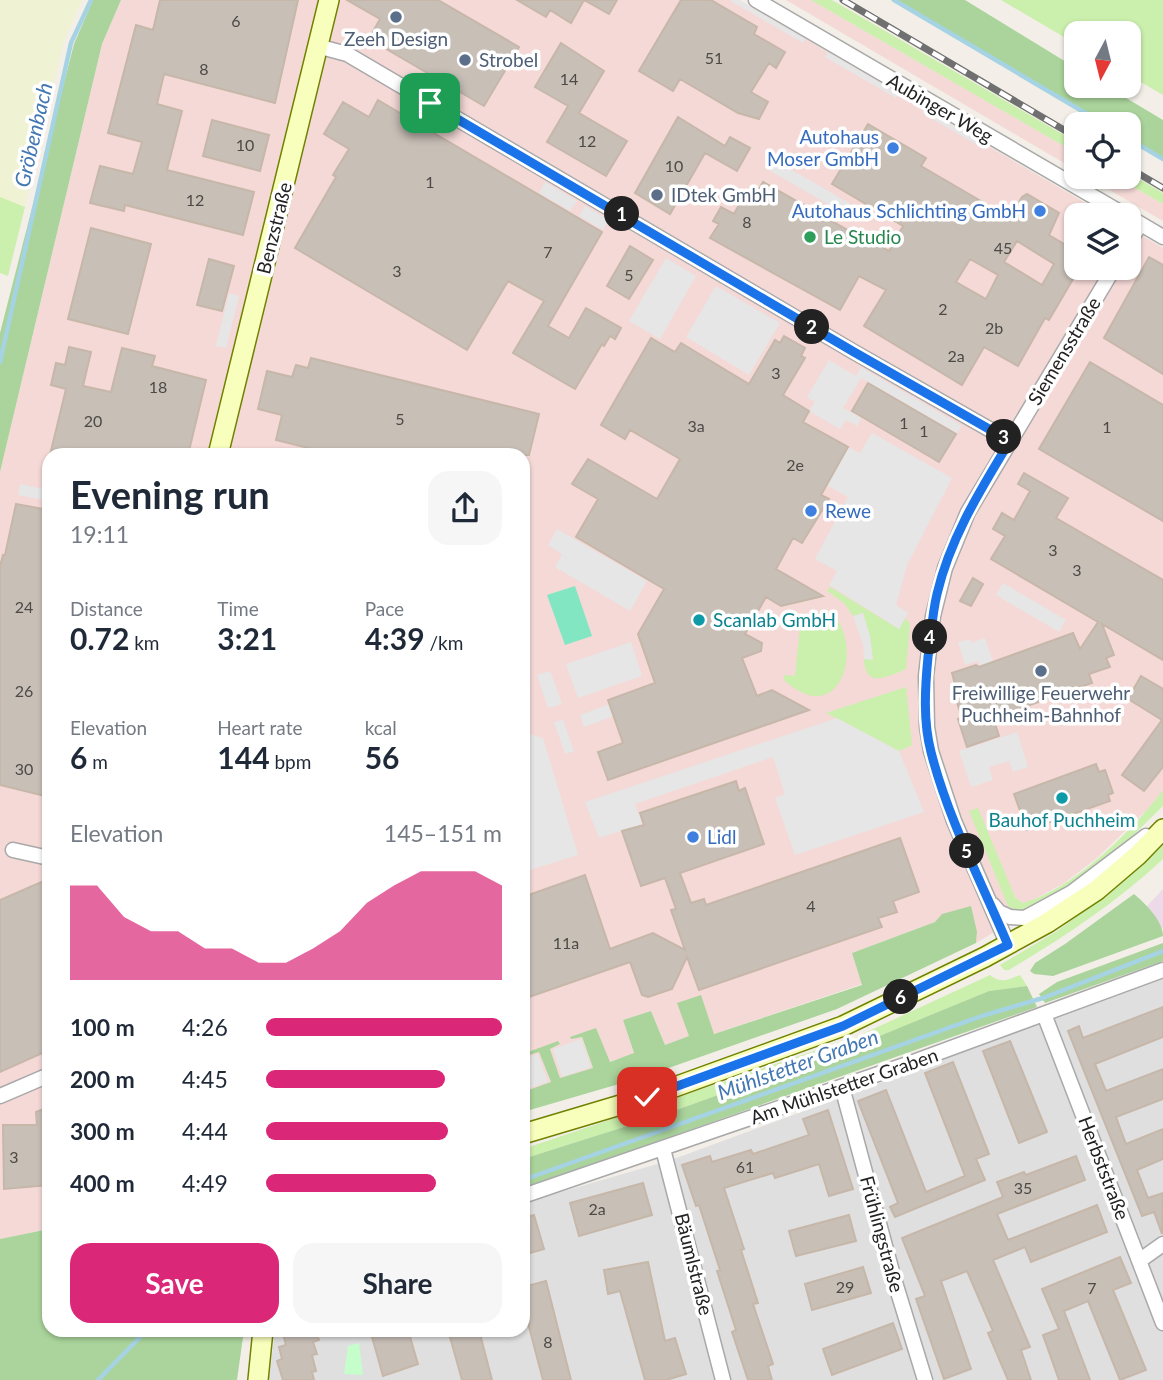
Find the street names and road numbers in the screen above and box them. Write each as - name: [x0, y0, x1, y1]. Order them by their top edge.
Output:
- street label: Aubinger Weg: [883, 68, 997, 147]
- street label: Benzstraße: [251, 180, 296, 276]
- street label: Siemensstraße: [1022, 293, 1105, 409]
- street label: Am Mühlstetter Graben: [747, 1043, 941, 1128]
- street label: Herbststraße: [1074, 1113, 1135, 1223]
- street label: Frühlingstraße: [856, 1173, 909, 1295]
- street label: Bäumlstraße: [671, 1210, 718, 1317]

